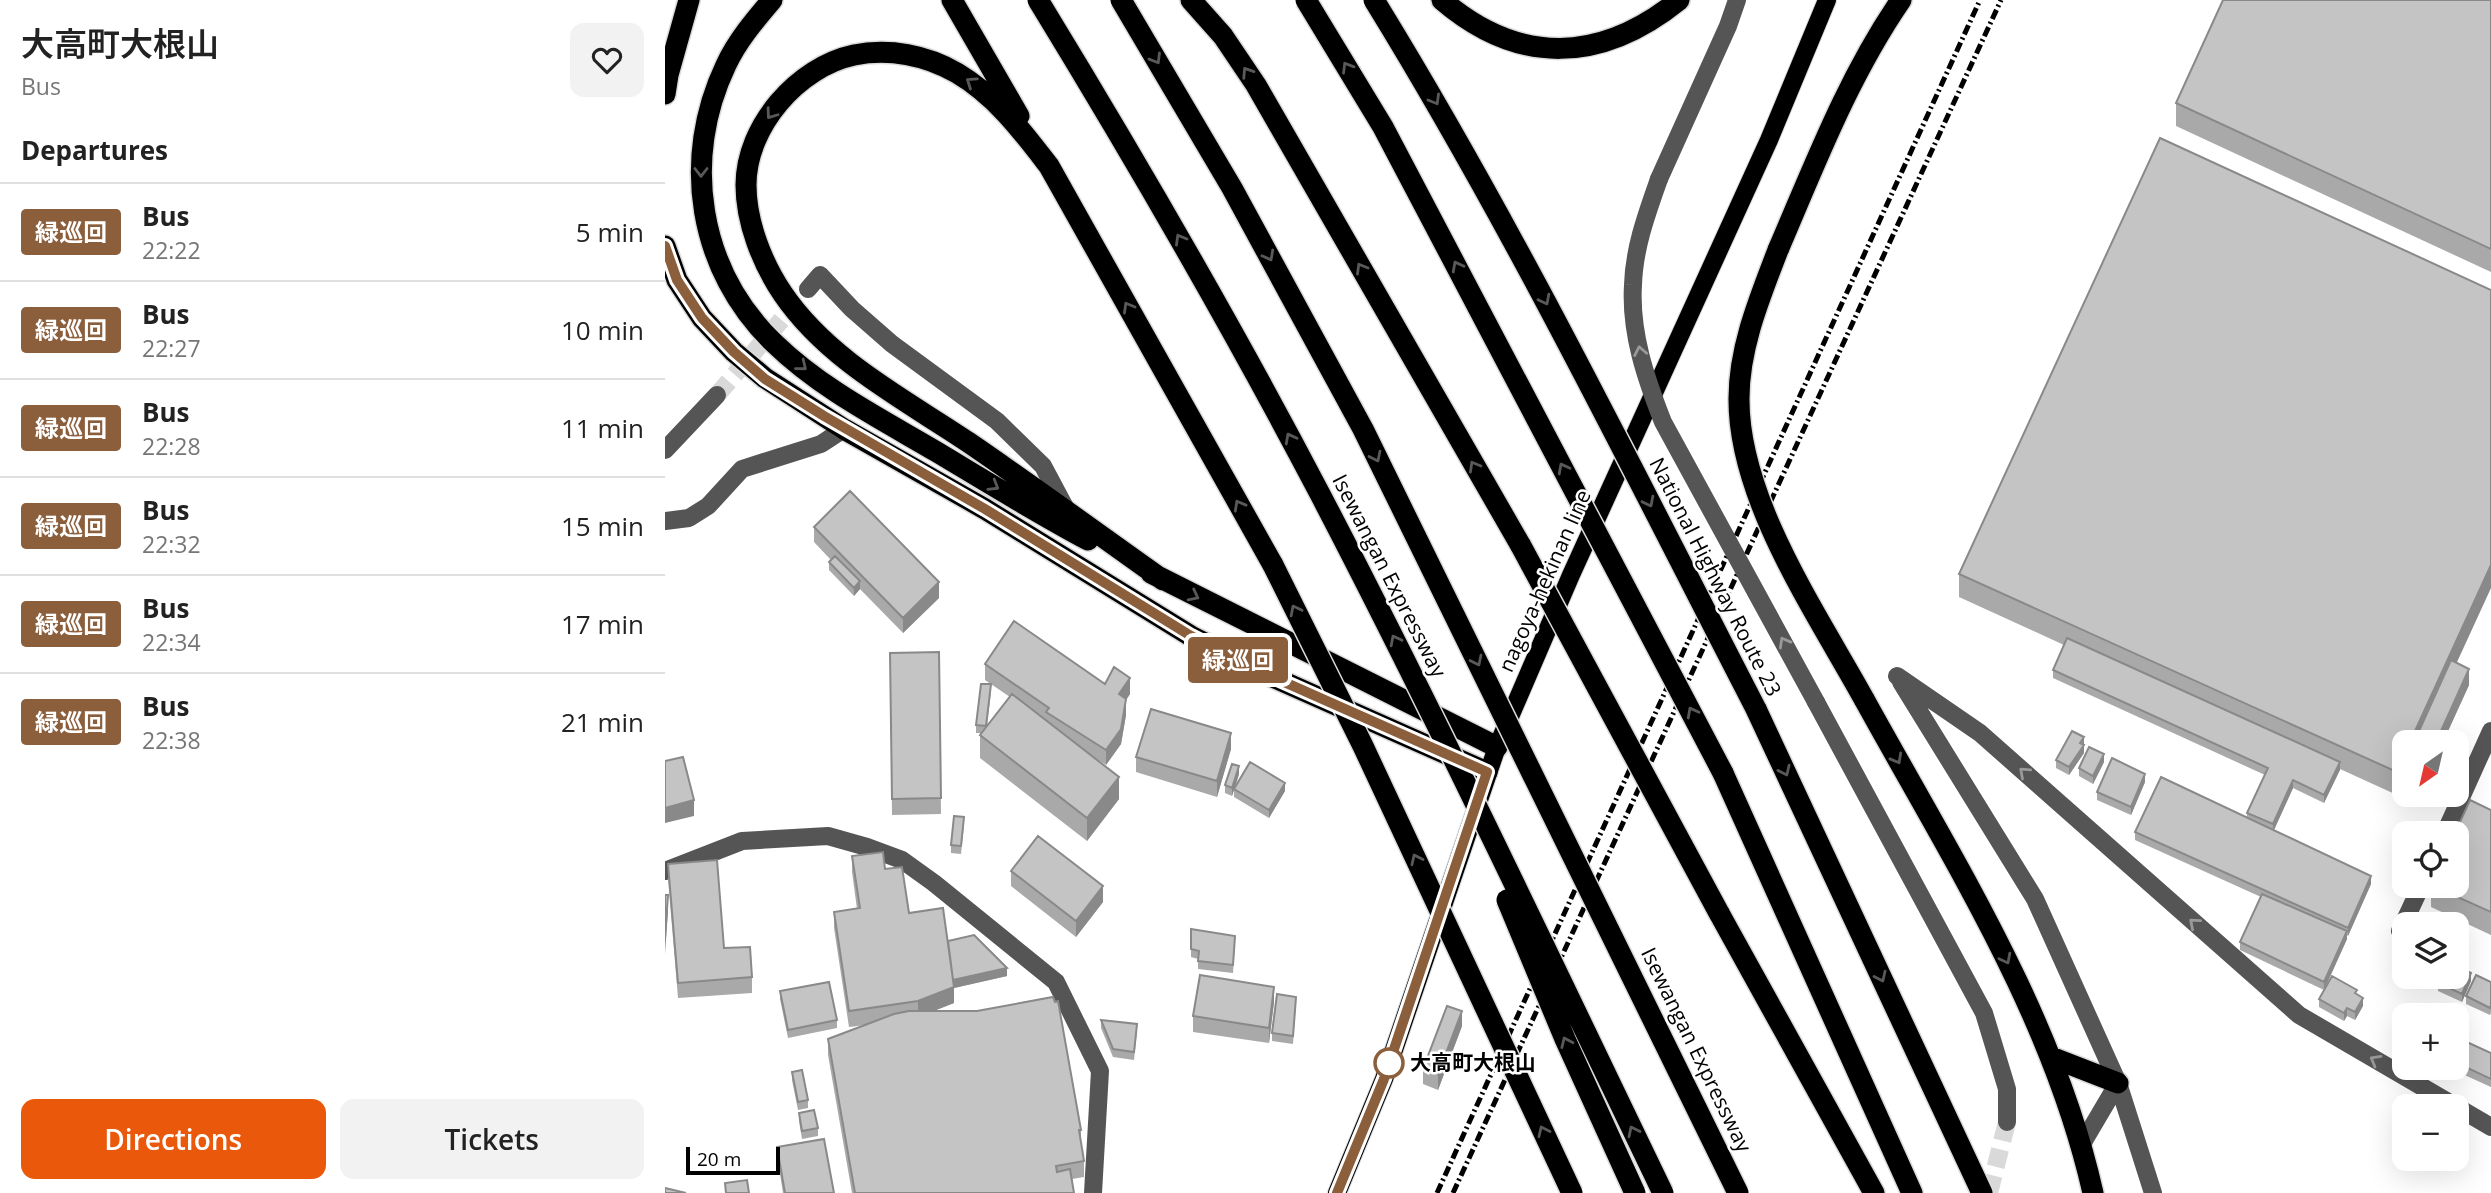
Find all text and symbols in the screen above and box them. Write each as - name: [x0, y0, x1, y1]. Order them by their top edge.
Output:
- text: 大高町大根山: [21, 21, 219, 66]
- button: heart: [570, 23, 644, 97]
- one-way arrow: [1148, 51, 1161, 64]
- one-way arrow: [1342, 62, 1355, 75]
- one-way arrow: [1242, 66, 1255, 79]
- text: Bus: [21, 70, 61, 102]
- one-way arrow: [966, 78, 979, 91]
- one-way arrow: [1427, 93, 1440, 106]
- one-way arrow: [767, 106, 779, 119]
- text: Departures: [21, 132, 168, 168]
- one-way arrow: [693, 167, 709, 178]
- text: Bus: [142, 198, 189, 234]
- text: 5 min: [576, 214, 644, 250]
- text: 緑巡回: [35, 215, 107, 248]
- text: 22:22: [142, 234, 201, 266]
- one-way arrow: [1175, 234, 1188, 247]
- one-way arrow: [1261, 249, 1274, 261]
- one-way arrow: [1452, 261, 1466, 273]
- one-way arrow: [1356, 263, 1369, 276]
- one-way arrow: [1536, 293, 1550, 305]
- text: Bus: [142, 296, 189, 332]
- one-way arrow: [1123, 302, 1136, 314]
- text: 10 min: [561, 312, 644, 348]
- text: 緑巡回: [35, 313, 107, 346]
- text: 22:27: [142, 332, 201, 364]
- one-way arrow: [1633, 345, 1648, 357]
- one-way arrow: [794, 357, 806, 370]
- text: Bus: [142, 394, 189, 430]
- text: 11 min: [561, 410, 644, 446]
- text: 緑巡回: [35, 411, 107, 444]
- text: 22:28: [142, 430, 201, 462]
- one-way arrow: [1285, 433, 1298, 446]
- one-way arrow: [1368, 450, 1382, 462]
- street label: National Highway Route 23: [1643, 452, 1788, 701]
- one-way arrow: [1470, 460, 1483, 473]
- one-way arrow: [1558, 462, 1572, 475]
- street label: Isewangan Expressway: [1327, 469, 1453, 682]
- one-way arrow: [987, 478, 1000, 491]
- street label: nagoya-hekinan line: [1491, 485, 1597, 676]
- text: Bus: [142, 492, 189, 528]
- one-way arrow: [1640, 495, 1654, 507]
- one-way arrow: [1234, 500, 1247, 513]
- text: 15 min: [561, 508, 644, 544]
- text: 緑巡回: [35, 509, 107, 542]
- text: 22:32: [142, 528, 201, 560]
- one-way arrow: [1187, 587, 1199, 601]
- text: Bus: [142, 590, 189, 626]
- one-way arrow: [1290, 605, 1304, 617]
- text: 17 min: [561, 606, 644, 642]
- text: 緑巡回: [35, 607, 107, 640]
- text: 22:34: [142, 626, 201, 658]
- one-way arrow: [1390, 635, 1403, 647]
- line badge: 緑巡回: [1198, 637, 1278, 683]
- one-way arrow: [1778, 637, 1792, 649]
- text: 緑巡回: [1202, 643, 1274, 676]
- one-way arrow: [1468, 654, 1482, 666]
- text: Bus: [142, 688, 189, 724]
- text: 21 min: [561, 704, 644, 740]
- text: 緑巡回: [35, 705, 107, 738]
- one-way arrow: [1686, 707, 1700, 720]
- text: 22:38: [142, 724, 201, 756]
- north arrow: [2392, 730, 2469, 807]
- map controls: [2392, 730, 2469, 1171]
- one-way arrow: [1889, 752, 1902, 764]
- one-way arrow: [1776, 764, 1790, 776]
- one-way arrow: [2019, 768, 2032, 781]
- button: locate: [2392, 821, 2469, 898]
- one-way arrow: [1410, 853, 1424, 866]
- button: layers: [2392, 912, 2469, 989]
- one-way arrow: [2190, 919, 2203, 931]
- street label: Isewangan Expressway: [1635, 943, 1759, 1157]
- one-way arrow: [1997, 952, 2011, 964]
- one-way arrow: [1873, 970, 1887, 983]
- button: +: [2392, 1003, 2469, 1080]
- one-way arrow: [1560, 1037, 1574, 1049]
- marker: 大高町大根山: [1374, 1048, 1404, 1078]
- place label: 大高町大根山: [1410, 1048, 1536, 1076]
- one-way arrow: [2370, 1055, 2383, 1068]
- button: −: [2392, 1094, 2469, 1171]
- button: Directions: [21, 1099, 326, 1179]
- button: Tickets: [340, 1099, 644, 1179]
- one-way arrow: [1537, 1126, 1551, 1138]
- one-way arrow: [1627, 1126, 1641, 1139]
- scale bar: [686, 1144, 781, 1176]
- text: 20 m: [697, 1146, 741, 1172]

